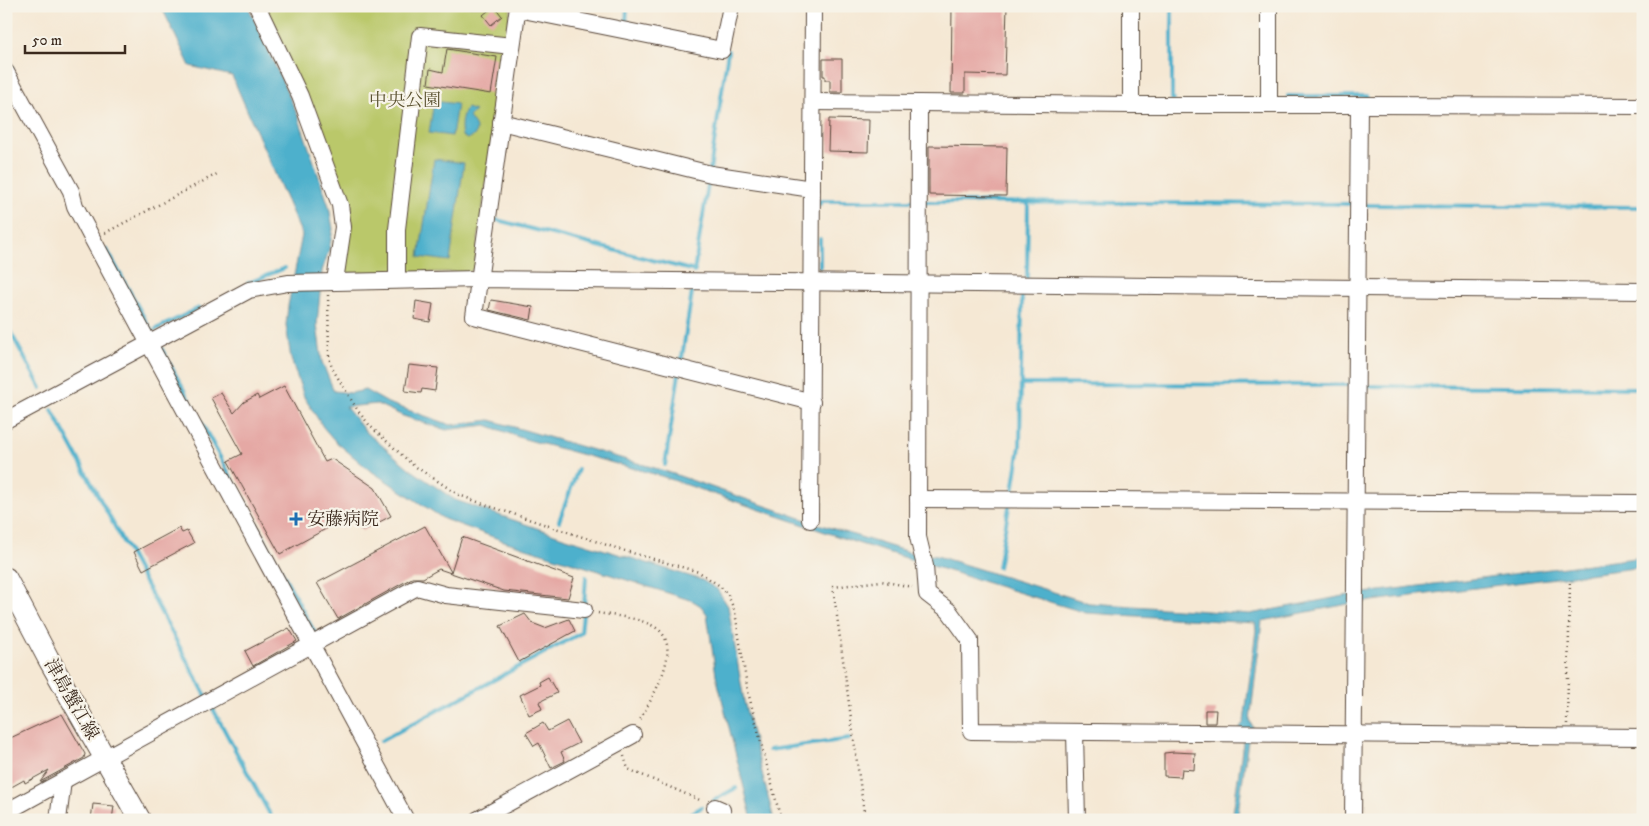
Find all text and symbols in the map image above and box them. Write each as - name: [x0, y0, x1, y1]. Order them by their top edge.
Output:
- scale bar: [25, 22, 125, 54]
- text: 50 m: [32, 31, 62, 50]
- park label: 中央公園: [369, 90, 441, 112]
- place label: 安藤病院: [307, 509, 379, 531]
- marker: 安藤病院: [289, 512, 303, 526]
- street label: 津島蟹江線: [39, 655, 103, 744]

